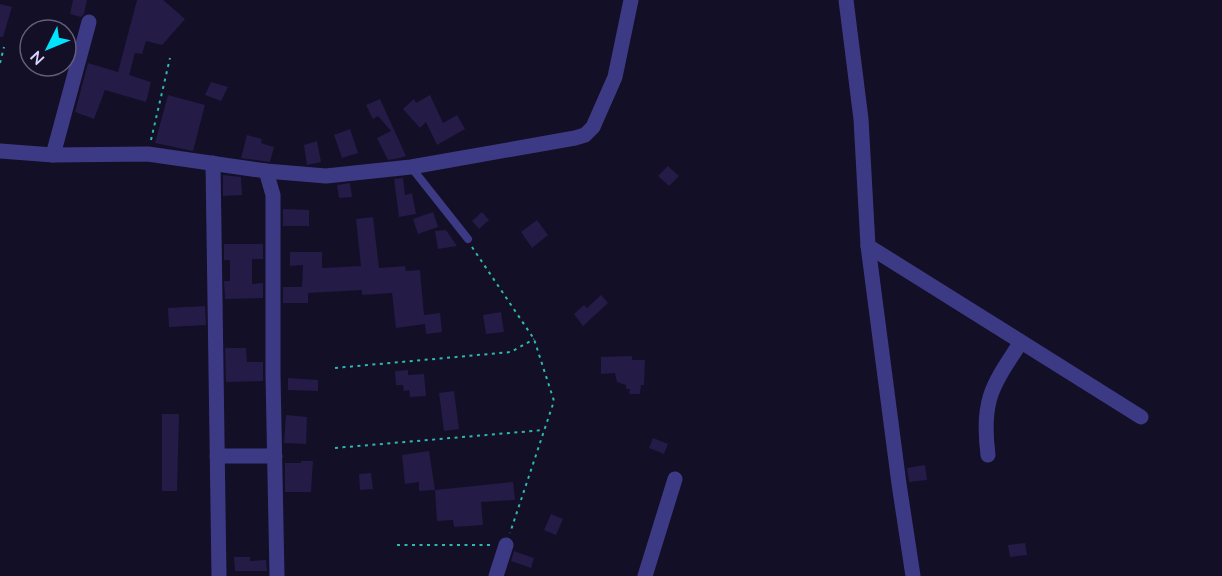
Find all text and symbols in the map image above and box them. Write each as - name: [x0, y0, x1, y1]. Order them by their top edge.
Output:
- north arrow: [18, 18, 78, 78]
- text: N: [26, 47, 48, 69]

